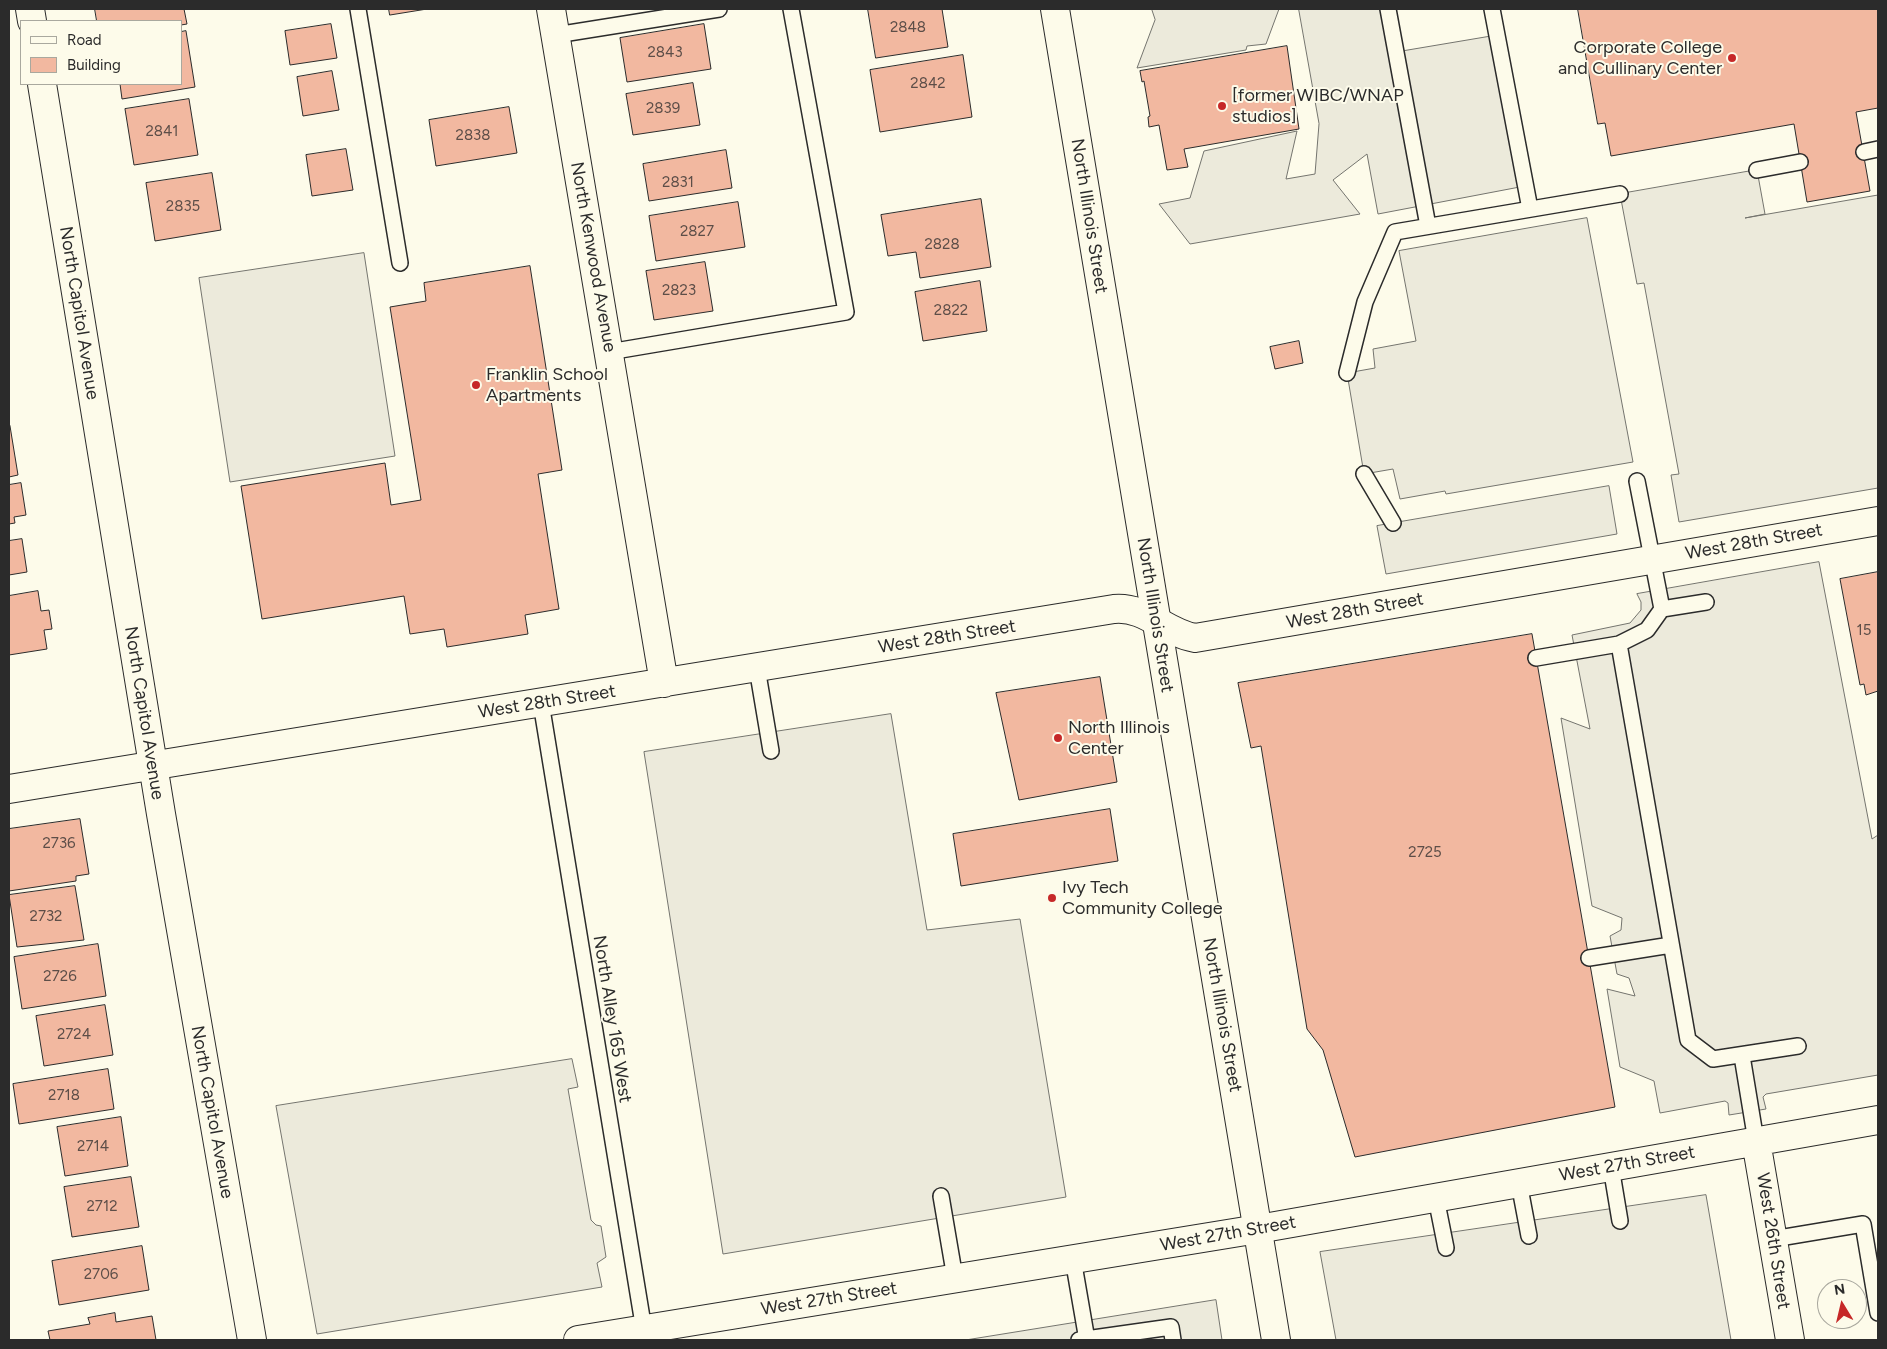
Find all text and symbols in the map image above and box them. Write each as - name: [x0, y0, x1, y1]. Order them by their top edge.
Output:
- house number: 2848: [890, 19, 926, 37]
- legend: [20, 20, 182, 85]
- text: Road: [67, 31, 102, 49]
- place label: Corporate College and Cullinary Center: [1558, 37, 1722, 80]
- house number: 2843: [647, 44, 683, 62]
- marker: Corporate College and Cullinary Center: [1726, 52, 1738, 64]
- text: Building: [67, 56, 121, 74]
- house number: 2842: [910, 75, 946, 93]
- place label: [former WIBC/WNAP studios]: [1232, 85, 1404, 128]
- house number: 2839: [646, 100, 680, 118]
- marker: [former WIBC/WNAP studios]: [1216, 100, 1228, 112]
- house number: 2841: [145, 123, 179, 141]
- house number: 2838: [456, 127, 490, 145]
- street label: North Illinois Street: [1066, 137, 1112, 295]
- street label: North Kenwood Avenue: [566, 160, 620, 354]
- house number: 2831: [662, 174, 694, 192]
- house number: 2835: [166, 198, 200, 216]
- house number: 2827: [680, 223, 714, 241]
- street label: North Capitol Avenue: [55, 225, 103, 401]
- house number: 2828: [924, 236, 960, 254]
- house number: 2823: [662, 282, 696, 300]
- house number: 2822: [934, 302, 968, 320]
- place label: Franklin School Apartments: [486, 364, 608, 406]
- marker: Franklin School Apartments: [470, 379, 482, 391]
- street label: West 28th Street: [1684, 519, 1824, 565]
- street label: North Illinois Street: [1132, 536, 1178, 694]
- street label: West 28th Street: [1285, 588, 1425, 634]
- street label: West 28th Street: [877, 615, 1017, 659]
- house number: 15: [1857, 622, 1871, 640]
- street label: North Capitol Avenue: [120, 625, 168, 801]
- street label: West 28th Street: [477, 680, 617, 724]
- place label: North Illinois Center: [1068, 717, 1170, 760]
- marker: North Illinois Center: [1052, 732, 1064, 744]
- house number: 2736: [42, 835, 76, 853]
- house number: 2725: [1408, 844, 1442, 862]
- place label: Ivy Tech Community College: [1062, 877, 1223, 920]
- marker: Ivy Tech Community College: [1046, 892, 1058, 904]
- house number: 2732: [30, 908, 62, 926]
- street label: North Alley 165 West: [588, 934, 636, 1104]
- street label: North Illinois Street: [1198, 936, 1246, 1094]
- house number: 2726: [43, 968, 77, 986]
- street label: North Capitol Avenue: [186, 1024, 238, 1200]
- house number: 2724: [57, 1026, 91, 1044]
- house number: 2718: [48, 1087, 80, 1105]
- house number: 2714: [77, 1138, 109, 1156]
- street label: West 27th Street: [1557, 1141, 1697, 1187]
- street label: West 26th Street: [1752, 1171, 1794, 1311]
- house number: 2712: [86, 1198, 118, 1216]
- street label: West 27th Street: [1158, 1211, 1298, 1257]
- house number: 2706: [84, 1266, 118, 1284]
- street label: West 27th Street: [759, 1278, 899, 1320]
- north arrow: [1817, 1279, 1867, 1329]
- text: N: [1833, 1280, 1846, 1299]

